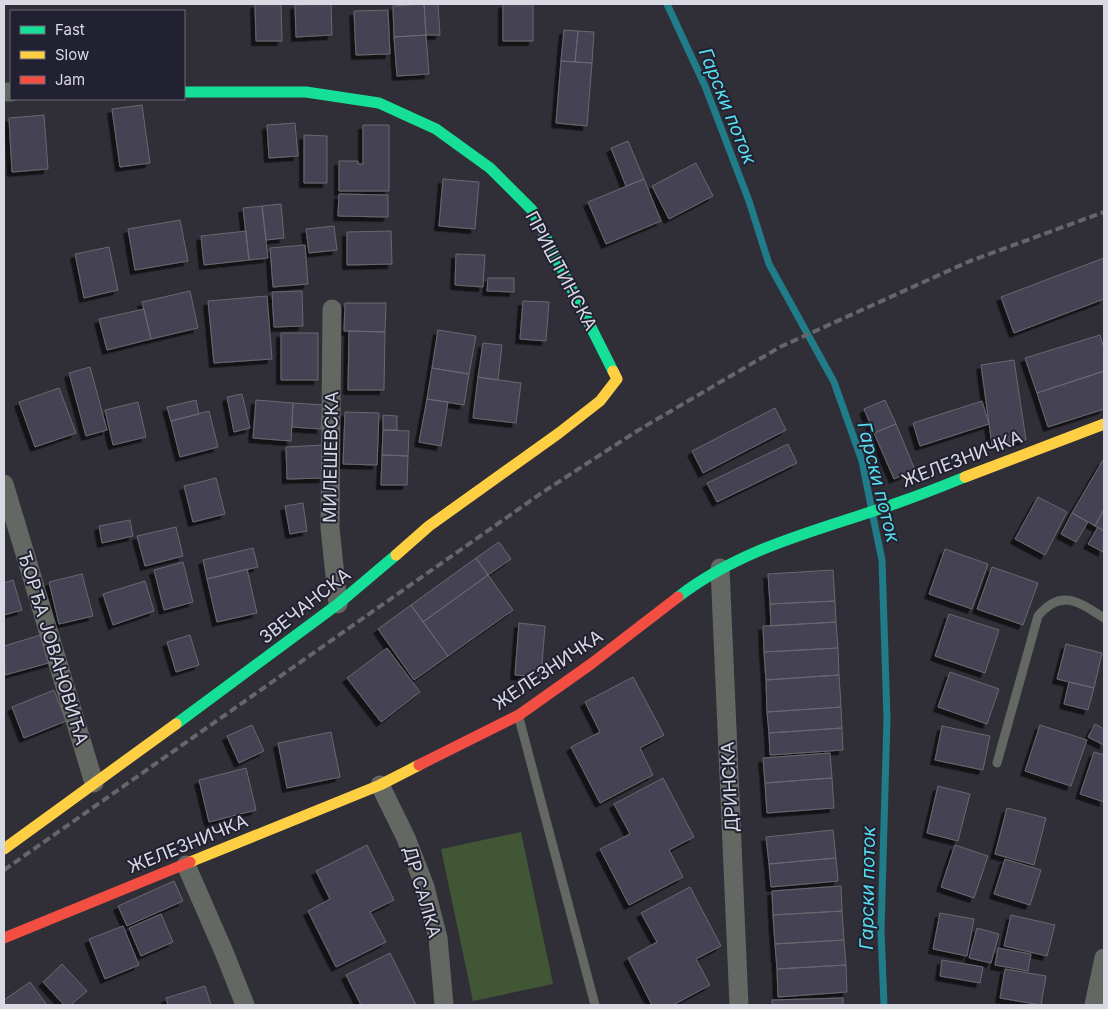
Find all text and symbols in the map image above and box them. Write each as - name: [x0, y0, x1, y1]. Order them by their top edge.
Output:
- legend: [10, 10, 185, 100]
- text: Fast: [55, 20, 85, 39]
- text: Slow: [55, 45, 89, 64]
- water label: Гарски поток: [694, 45, 762, 168]
- text: Jam: [55, 70, 85, 89]
- street label: ПРИШТИНСКА: [521, 208, 602, 334]
- street label: МИЛЕШЕВСКА: [319, 391, 342, 523]
- water label: Гарски поток: [852, 419, 905, 545]
- street label: ЖЕЛЕЗНИЧКА: [899, 426, 1025, 491]
- street label: ЂОРЂА ЈОВАНОВИЋА: [14, 548, 93, 747]
- street label: ЗВЕЧАНСКА: [255, 564, 354, 648]
- street label: ЖЕЛЕЗНИЧКА: [489, 625, 606, 714]
- street label: ДРИНСКА: [717, 741, 742, 833]
- street label: ЖЕЛЕЗНИЧКА: [125, 810, 251, 877]
- water label: Гарски поток: [855, 825, 880, 950]
- street label: ДР САЛКА: [399, 844, 446, 940]

